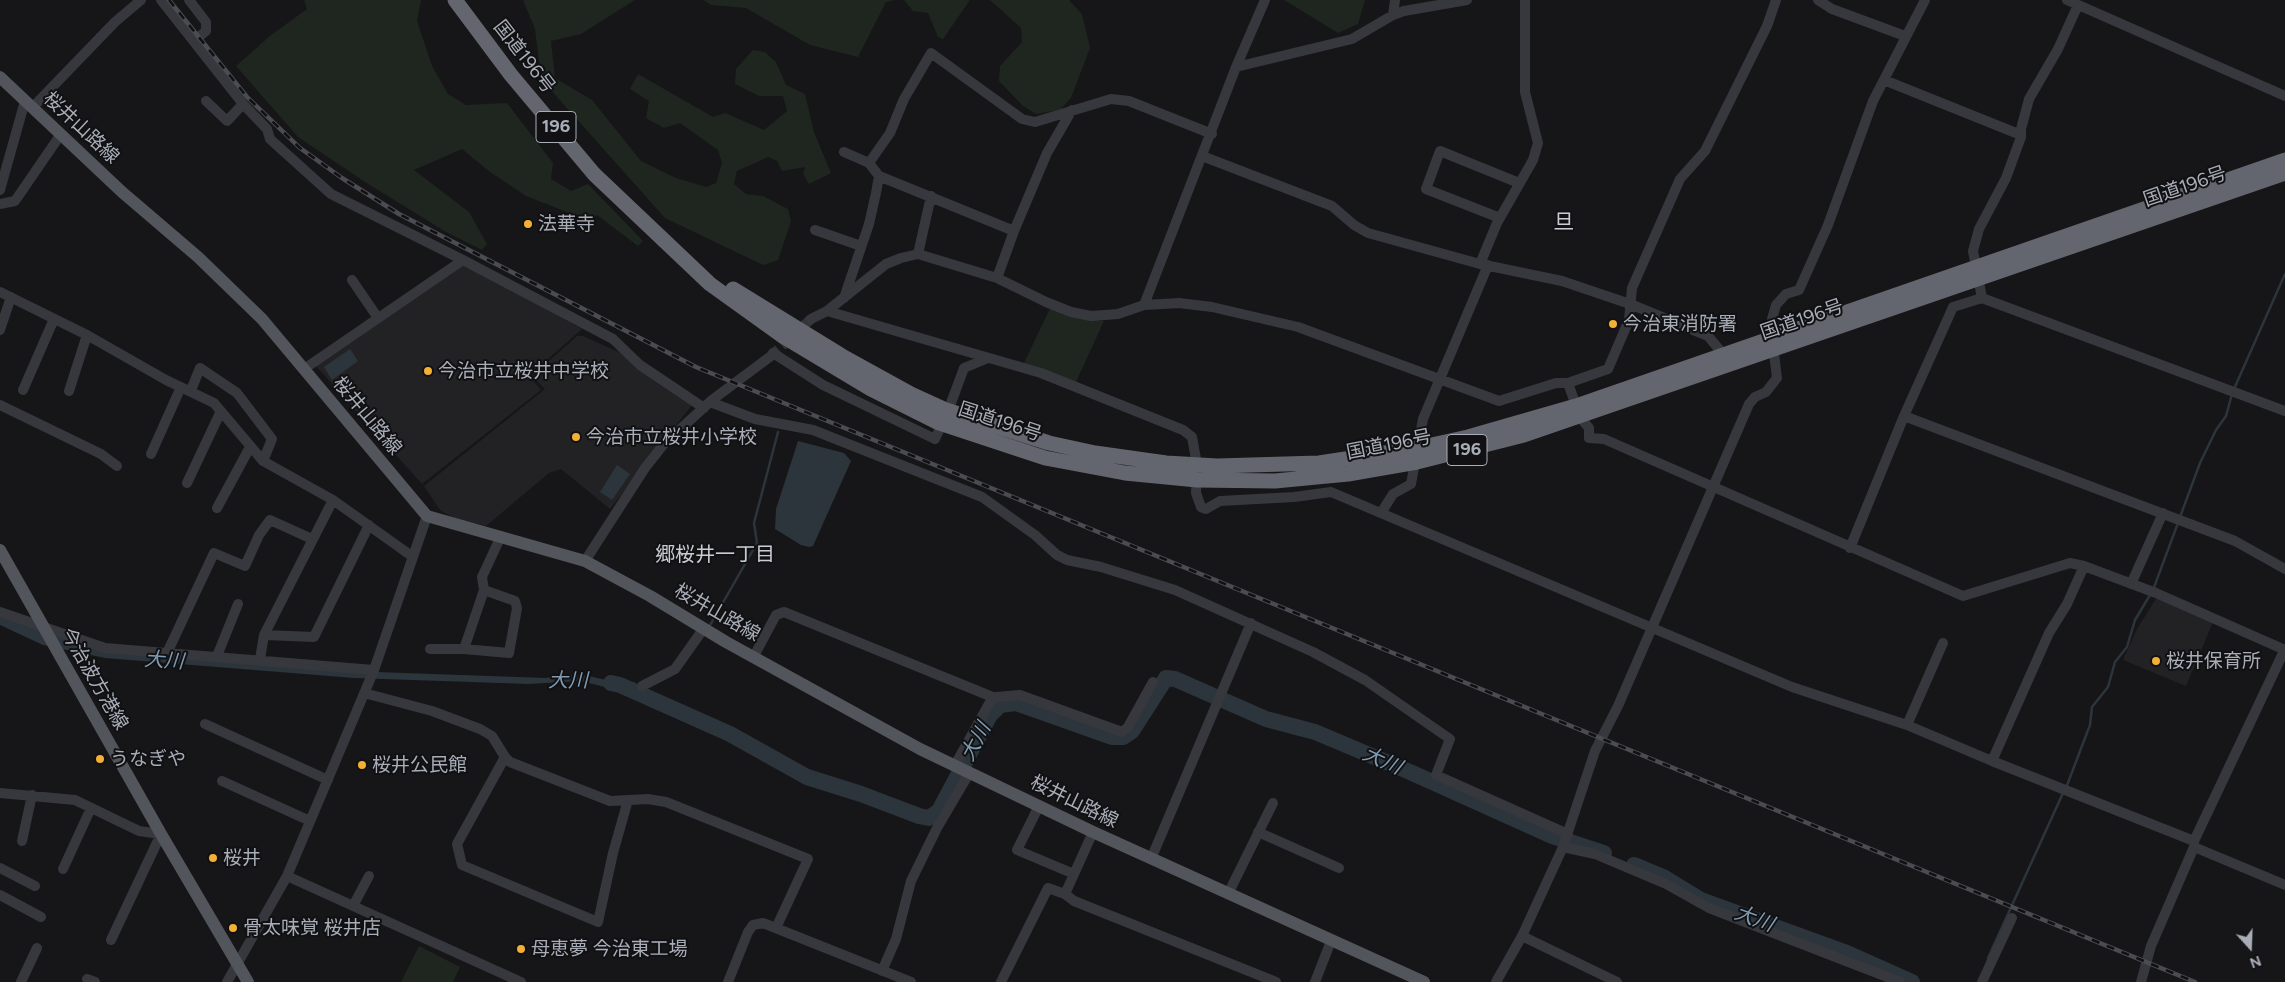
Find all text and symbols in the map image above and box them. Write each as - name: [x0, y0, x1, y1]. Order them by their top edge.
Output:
- street label: 国道196号: [488, 16, 560, 98]
- street label: 桜井山路線: [38, 87, 124, 169]
- road number: 196: [536, 111, 576, 142]
- street label: 国道196号: [2140, 162, 2230, 212]
- district label: 旦: [1554, 210, 1574, 236]
- place label: 法華寺: [538, 213, 595, 235]
- marker: 法華寺: [522, 218, 534, 230]
- street label: 国道196号: [1757, 295, 1847, 345]
- place label: 今治東消防署: [1623, 313, 1737, 335]
- marker: 今治東消防署: [1607, 318, 1619, 330]
- place label: 今治市立桜井中学校: [438, 360, 609, 382]
- marker: 今治市立桜井中学校: [422, 365, 434, 377]
- street label: 桜井山路線: [328, 372, 406, 460]
- street label: 国道196号: [955, 398, 1045, 446]
- place label: 今治市立桜井小学校: [586, 426, 757, 448]
- street label: 国道196号: [1344, 426, 1434, 464]
- marker: 今治市立桜井小学校: [570, 431, 582, 443]
- road number: 196: [1447, 434, 1487, 466]
- district label: 郷桜井一丁目: [655, 543, 775, 567]
- street label: 桜井山路線: [670, 579, 764, 647]
- street label: 今治波方港線: [56, 624, 132, 734]
- water label: 大川: [143, 648, 185, 674]
- place label: 桜井保育所: [2166, 650, 2261, 672]
- marker: 桜井保育所: [2150, 655, 2162, 667]
- water label: 大川: [548, 669, 588, 693]
- water label: 大川: [956, 719, 996, 765]
- water label: 大川: [1359, 742, 1405, 780]
- place label: うなぎや: [110, 748, 186, 770]
- marker: うなぎや: [94, 753, 106, 765]
- place label: 桜井公民館: [372, 754, 467, 776]
- marker: 桜井公民館: [356, 759, 368, 771]
- street label: 桜井山路線: [1026, 771, 1122, 833]
- place label: 桜井: [223, 847, 261, 869]
- marker: 桜井: [207, 852, 219, 864]
- water label: 大川: [1731, 901, 1777, 937]
- place label: 骨太味覚 桜井店: [243, 917, 381, 939]
- marker: 骨太味覚 桜井店: [227, 922, 239, 934]
- north arrow: [2225, 922, 2275, 972]
- place label: 母恵夢 今治東工場: [531, 938, 688, 960]
- marker: 母恵夢 今治東工場: [515, 943, 527, 955]
- text: N: [2247, 952, 2263, 971]

